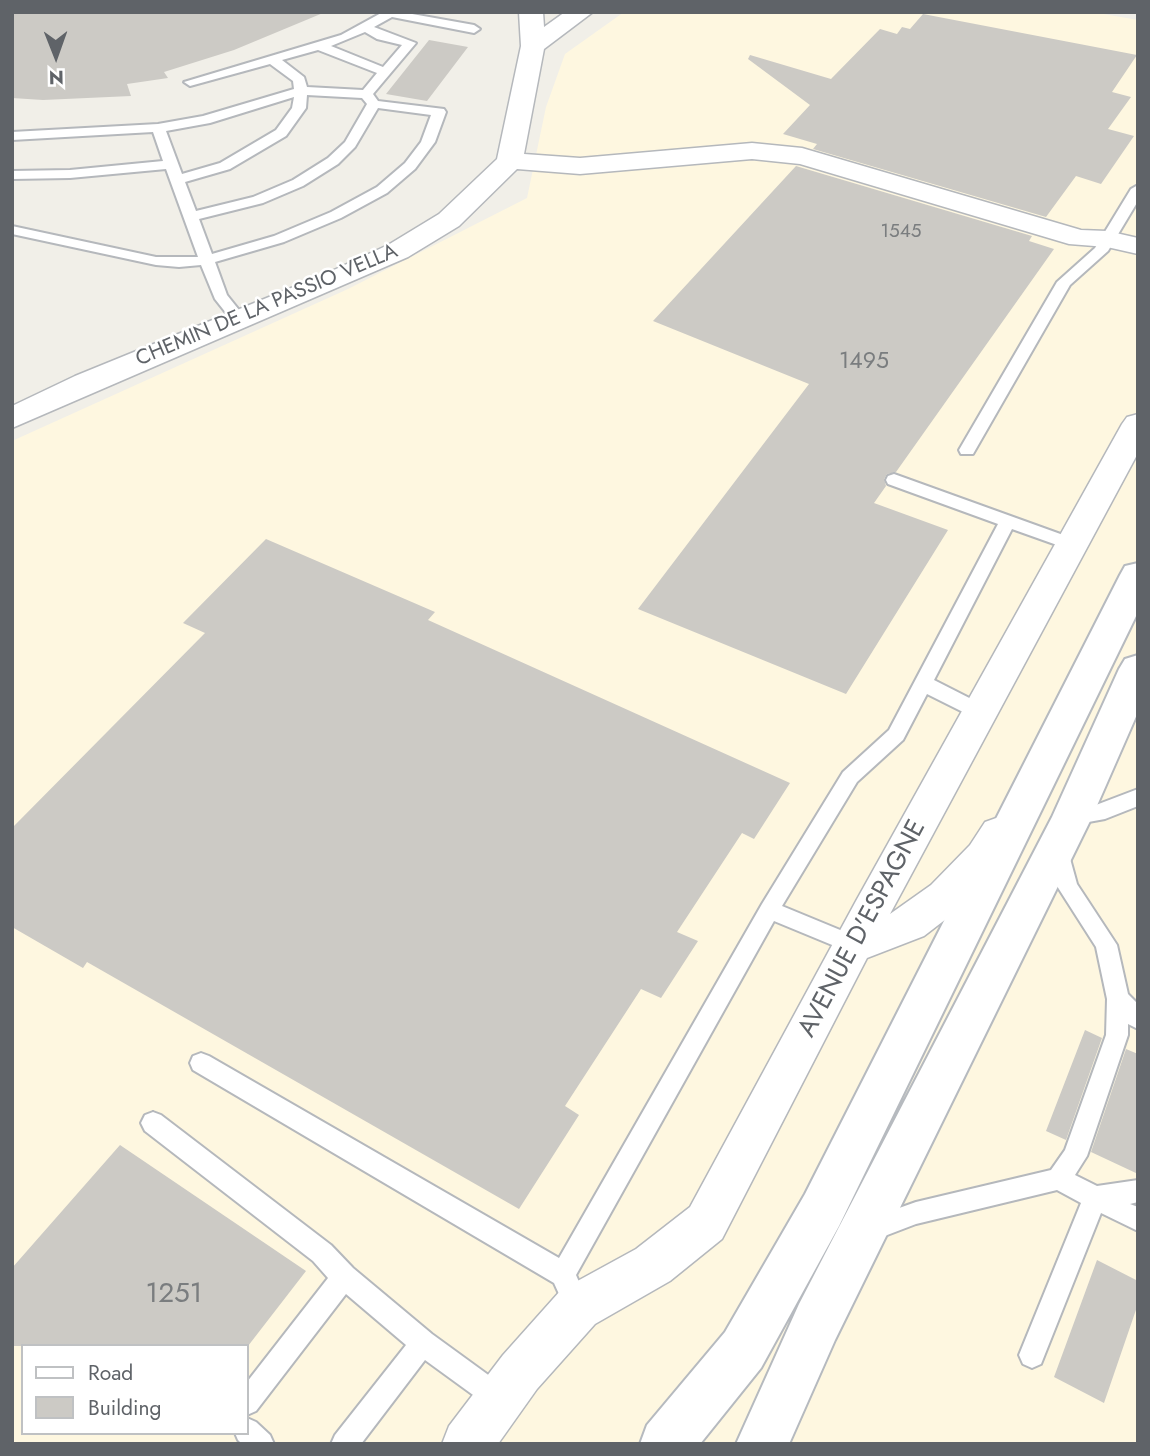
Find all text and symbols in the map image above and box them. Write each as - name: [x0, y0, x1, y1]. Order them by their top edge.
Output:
- north arrow: [21, 21, 91, 91]
- text: N: [49, 64, 64, 91]
- house number: 1545: [880, 221, 922, 243]
- street label: CHEMIN DE LA PASSIO VELLA: [132, 239, 402, 373]
- house number: 1495: [839, 348, 889, 376]
- street label: AVENUE D'ESPAGNE: [793, 815, 933, 1043]
- house number: 1251: [146, 1278, 202, 1312]
- legend: [21, 1344, 248, 1435]
- text: Road: [88, 1358, 133, 1388]
- text: Building: [88, 1393, 161, 1423]

